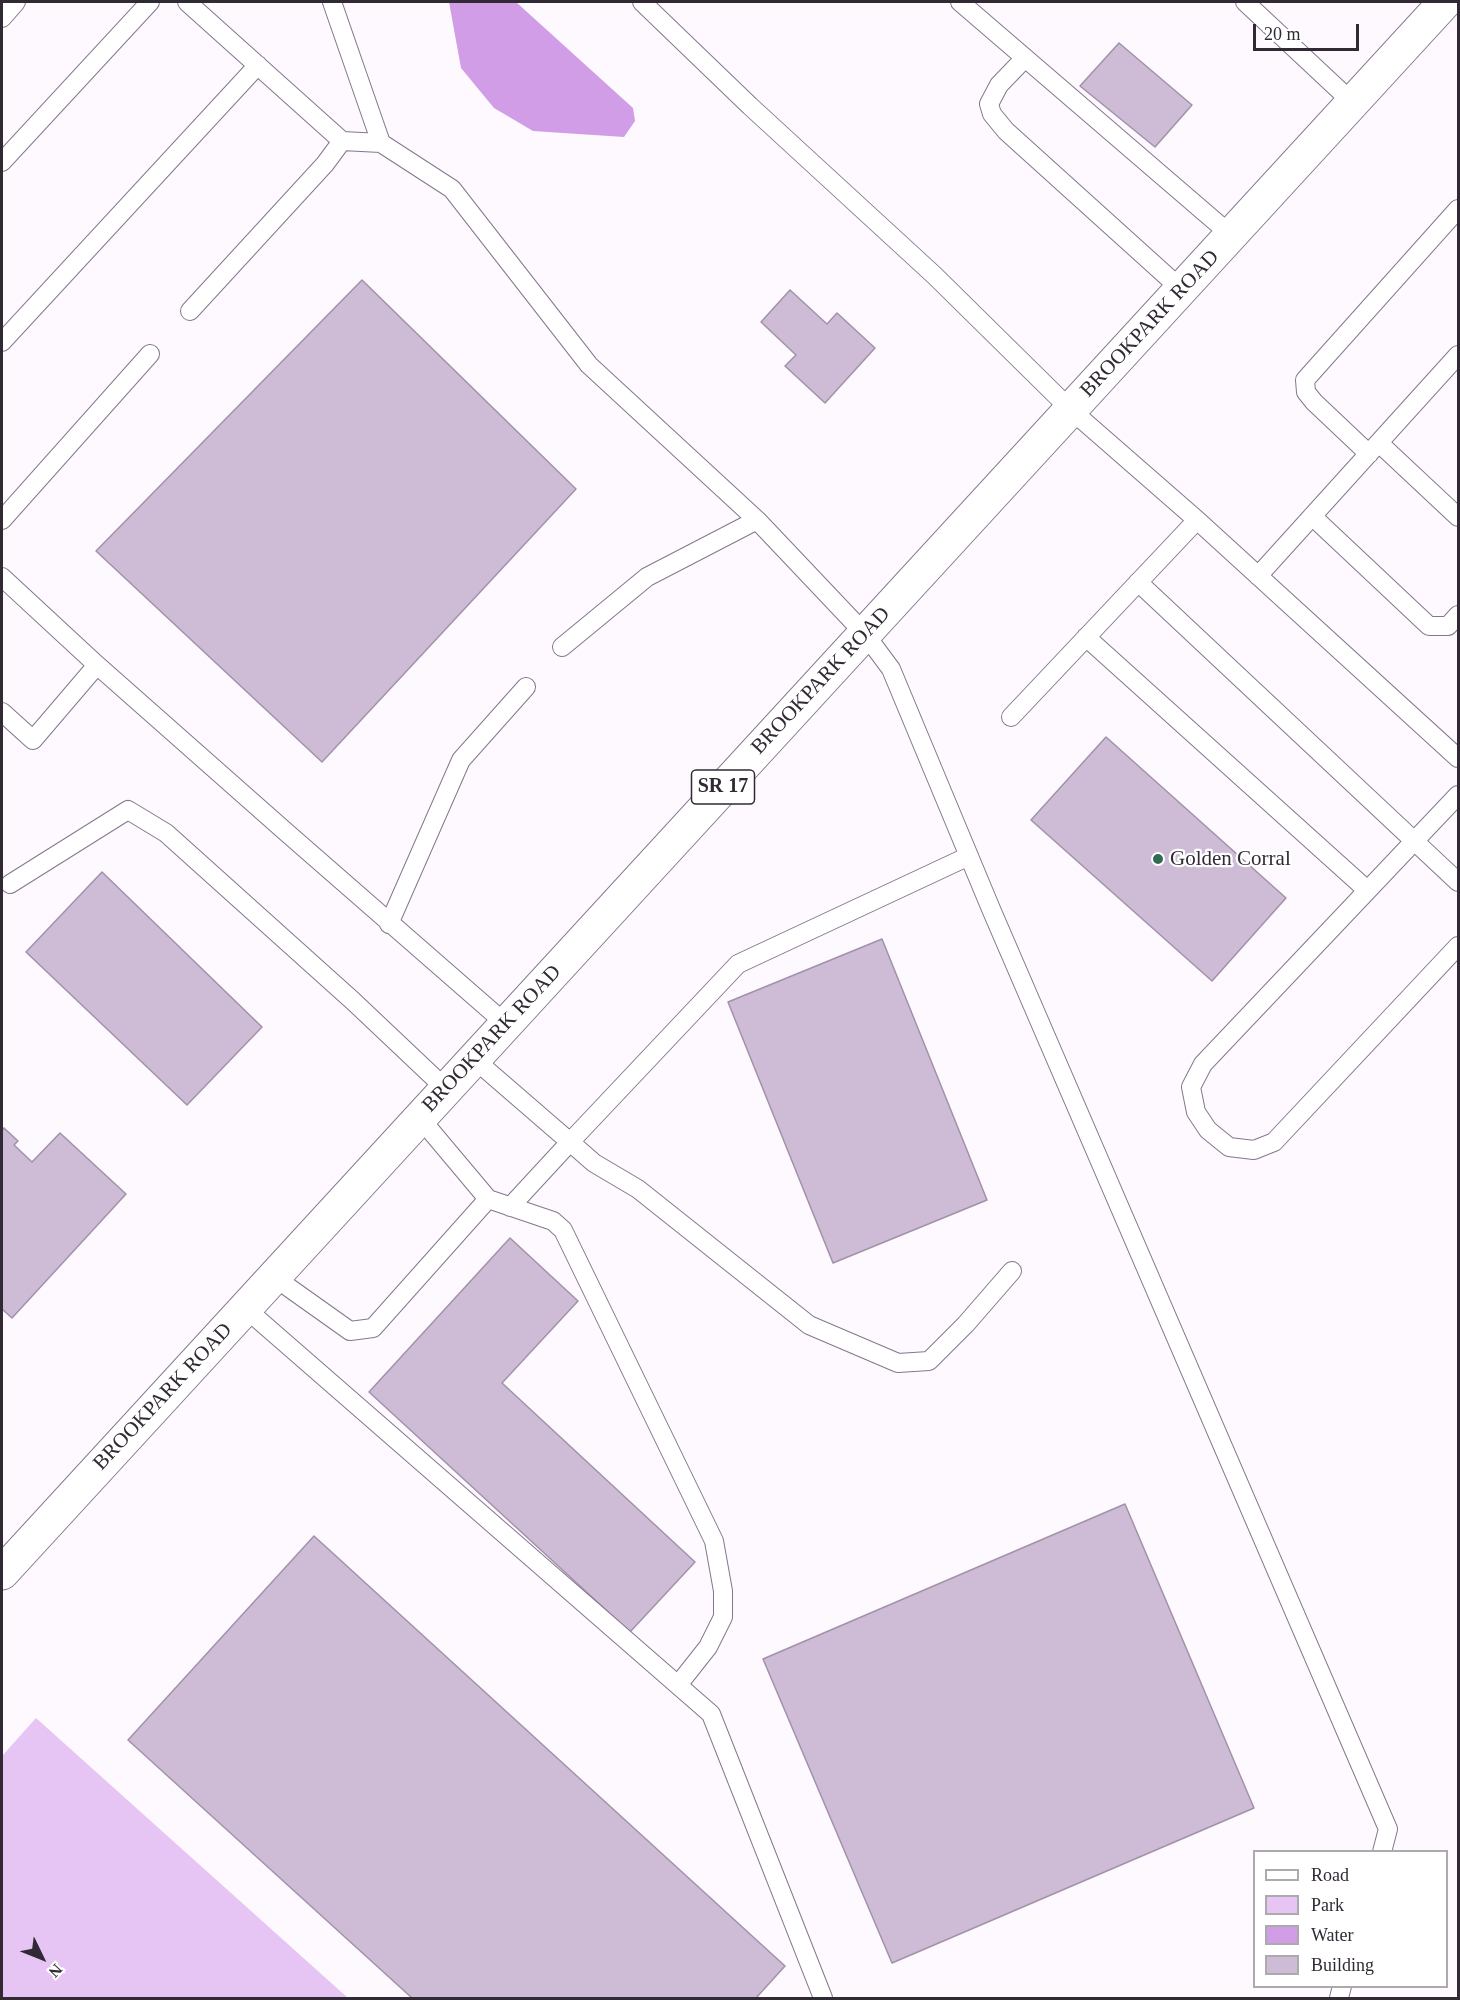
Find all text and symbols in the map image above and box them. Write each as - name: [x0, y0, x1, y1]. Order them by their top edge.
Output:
- scale bar: [1256, 12, 1362, 50]
- text: 20 m: [1264, 24, 1301, 44]
- street label: BROOKPARK ROAD: [1075, 245, 1225, 403]
- street label: BROOKPARK ROAD: [746, 602, 896, 760]
- road number: SR 17: [692, 770, 754, 804]
- place label: Golden Corral: [1170, 846, 1291, 872]
- marker: Golden Corral: [1151, 852, 1165, 866]
- street label: BROOKPARK ROAD: [417, 960, 567, 1118]
- street label: BROOKPARK ROAD: [88, 1318, 238, 1476]
- legend: [1253, 1850, 1448, 1988]
- text: Road: [1311, 1865, 1349, 1885]
- text: Park: [1311, 1895, 1344, 1915]
- text: Water: [1311, 1925, 1354, 1945]
- north arrow: [12, 1928, 72, 1988]
- text: Building: [1311, 1955, 1374, 1975]
- text: N: [45, 1961, 66, 1981]

